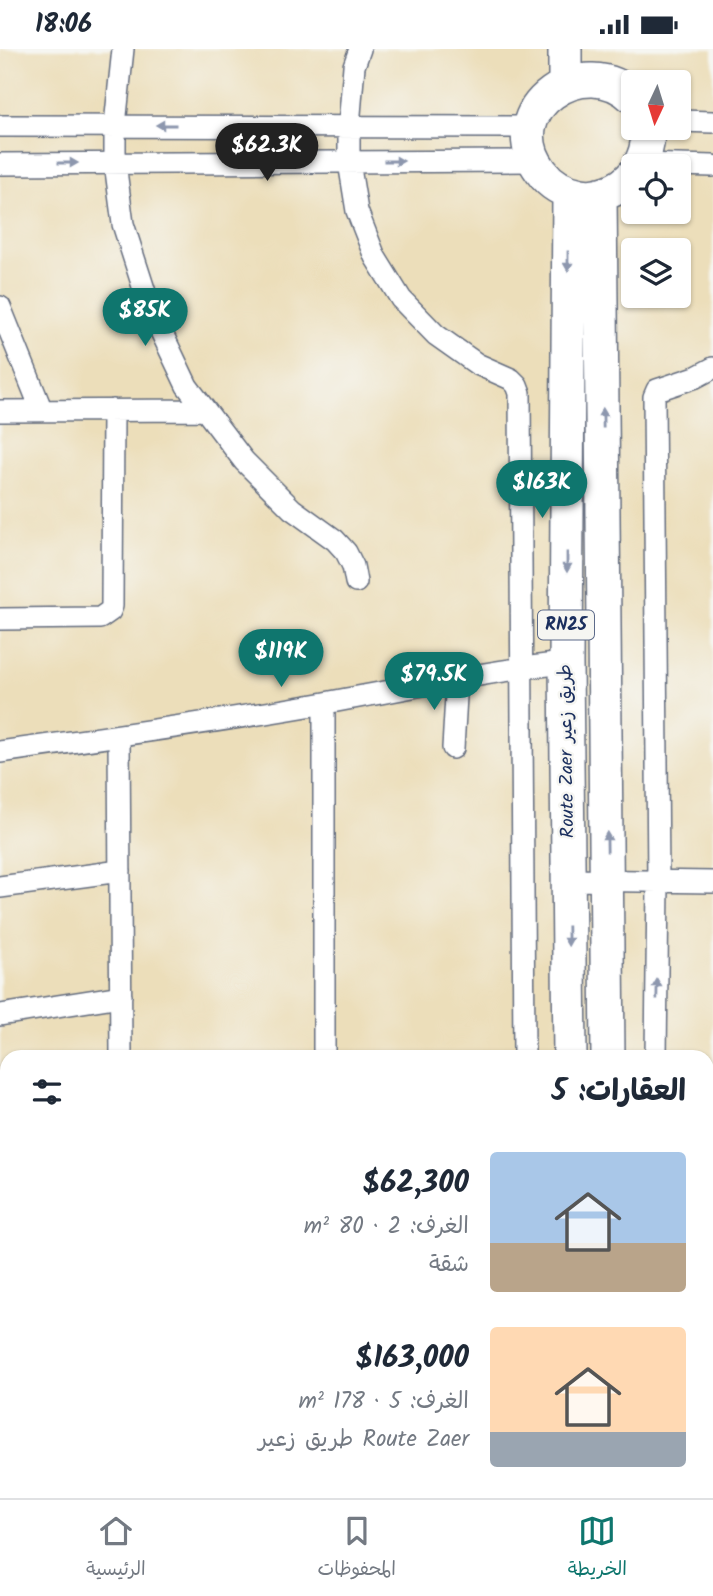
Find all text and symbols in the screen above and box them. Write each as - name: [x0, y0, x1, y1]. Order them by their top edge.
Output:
- text: 18:06: [35, 4, 92, 46]
- north arrow: [621, 70, 691, 140]
- map controls: [621, 70, 691, 308]
- one-way arrow: [155, 120, 177, 131]
- pin: $62.3K: [210, 123, 324, 183]
- text: $62.3K: [231, 128, 303, 164]
- button: locate: [621, 154, 691, 224]
- one-way arrow: [383, 155, 405, 167]
- one-way arrow: [57, 157, 79, 169]
- button: layers: [621, 238, 691, 308]
- one-way arrow: [562, 250, 574, 272]
- pin: $85K: [104, 289, 186, 348]
- text: $85K: [119, 293, 171, 329]
- one-way arrow: [597, 407, 608, 429]
- pin: $163K: [493, 461, 591, 520]
- text: $163K: [512, 465, 572, 501]
- one-way arrow: [561, 551, 573, 573]
- road number: RN25: [538, 611, 594, 639]
- pin: $119K: [232, 629, 330, 689]
- text: $119K: [255, 634, 308, 670]
- pin: $79.5K: [377, 653, 491, 712]
- text: $79.5K: [400, 657, 468, 693]
- street label: Route Zaer طريق زعير: [550, 664, 584, 838]
- one-way arrow: [601, 831, 613, 853]
- one-way arrow: [563, 925, 574, 947]
- one-way arrow: [651, 978, 662, 1000]
- text: العقارات: 5: [551, 1068, 686, 1116]
- icon: filters: [28, 1073, 66, 1111]
- text: $62,300: [362, 1160, 469, 1208]
- icon: home: [546, 1180, 630, 1264]
- text: الغرف: 2 · 80 m²: [304, 1209, 469, 1245]
- text: شقة: [429, 1247, 469, 1283]
- text: $163,000: [355, 1335, 469, 1383]
- icon: home: [546, 1355, 630, 1439]
- text: الغرف: 5 · 178 m²: [299, 1384, 469, 1420]
- text: Route Zaer طريق زعير: [258, 1422, 469, 1458]
- tab: الرئيسية: [86, 1512, 146, 1585]
- tab: المحفوظات: [318, 1512, 396, 1585]
- tab: الخريطة: [568, 1512, 627, 1585]

